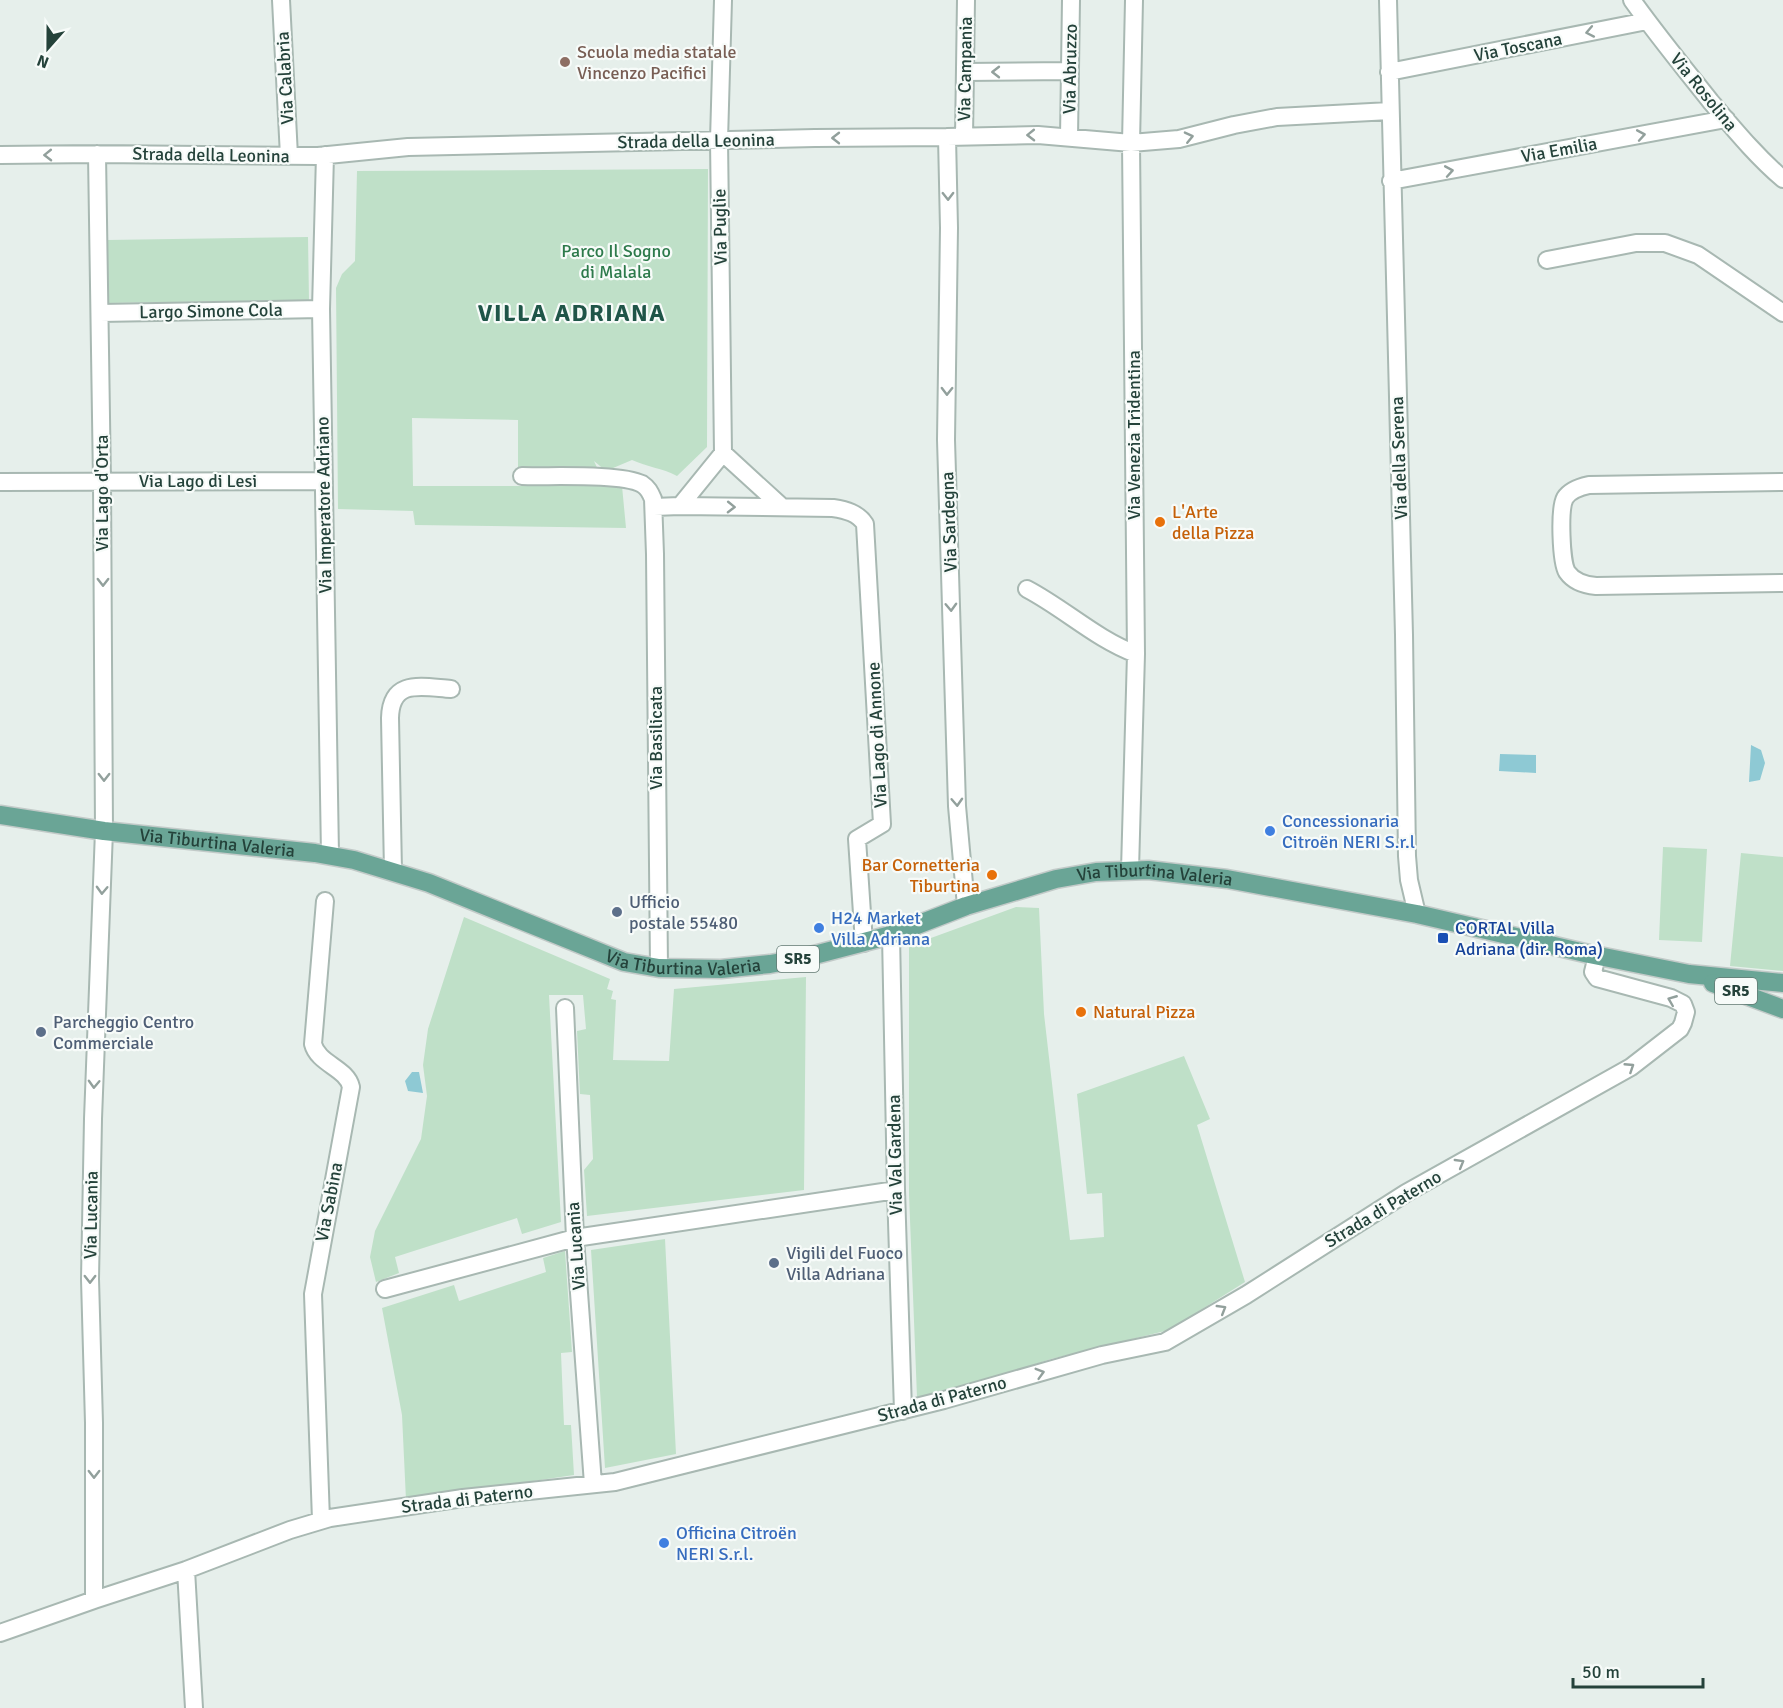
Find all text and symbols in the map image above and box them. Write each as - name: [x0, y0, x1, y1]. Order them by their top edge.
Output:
- street label: Via Campania: [953, 16, 977, 122]
- north arrow: [18, 18, 78, 78]
- street label: Via Abruzzo: [1058, 24, 1082, 114]
- one-way arrow: [1585, 25, 1595, 38]
- street label: Via Toscana: [1472, 28, 1564, 66]
- street label: Via Calabria: [272, 31, 298, 125]
- place label: Scuola media statale Vincenzo Pacifici: [577, 41, 737, 84]
- street label: Via Rosolina: [1666, 48, 1742, 136]
- text: N: [34, 50, 52, 72]
- marker: Scuola media statale Vincenzo Pacifici: [558, 55, 572, 69]
- one-way arrow: [992, 66, 1001, 78]
- street label: Strada della Leonina: [617, 129, 775, 153]
- one-way arrow: [1027, 129, 1036, 142]
- one-way arrow: [1635, 129, 1645, 142]
- one-way arrow: [1184, 131, 1194, 144]
- one-way arrow: [832, 132, 841, 144]
- street label: Via Emilia: [1519, 132, 1599, 168]
- street label: Strada della Leonina: [132, 143, 290, 167]
- one-way arrow: [44, 149, 53, 161]
- one-way arrow: [1444, 165, 1454, 178]
- street label: Via Puglie: [708, 188, 732, 266]
- one-way arrow: [942, 191, 955, 200]
- park label: Parco Il Sogno di Malala: [561, 240, 671, 283]
- district label: VILLA ADRIANA: [478, 298, 666, 328]
- street label: Largo Simone Cola: [139, 299, 283, 323]
- street label: Via Venezia Tridentina: [1123, 350, 1145, 520]
- one-way arrow: [941, 386, 953, 395]
- street label: Via della Serena: [1386, 396, 1412, 520]
- street label: Via Imperatore Adriano: [311, 416, 337, 594]
- street label: Via Lago d'Orta: [91, 435, 113, 551]
- street label: Via Lago di Lesi: [139, 470, 257, 492]
- street label: Via Sardegna: [936, 471, 962, 573]
- one-way arrow: [726, 501, 735, 513]
- place label: L'Arte della Pizza: [1172, 501, 1254, 544]
- marker: L'Arte della Pizza: [1153, 515, 1167, 529]
- one-way arrow: [97, 578, 109, 587]
- one-way arrow: [945, 602, 958, 611]
- street label: Via Lago di Annone: [862, 661, 892, 809]
- street label: Via Basilicata: [645, 686, 667, 790]
- one-way arrow: [98, 773, 110, 782]
- one-way arrow: [950, 797, 963, 806]
- place label: Concessionaria Citroën NERI S.r.l: [1282, 810, 1415, 853]
- street label: Via Tiburtina Valeria: [138, 824, 296, 862]
- marker: Concessionaria Citroën NERI S.r.l: [1263, 824, 1277, 838]
- place label: Bar Cornetteria Tiburtina: [861, 854, 980, 897]
- street label: Via Tiburtina Valeria: [1075, 859, 1235, 891]
- marker: Bar Cornetteria Tiburtina: [985, 868, 999, 882]
- one-way arrow: [96, 885, 109, 894]
- place label: Ufficio postale 55480: [629, 891, 738, 934]
- marker: Ufficio postale 55480: [610, 905, 624, 919]
- place label: H24 Market Villa Adriana: [831, 907, 930, 950]
- place label: CORTAL Villa Adriana (dir. Roma): [1455, 917, 1603, 960]
- marker: H24 Market Villa Adriana: [812, 921, 826, 935]
- marker: CORTAL Villa Adriana (dir. Roma): [1436, 931, 1450, 945]
- street label: Via Tiburtina Valeria: [602, 945, 762, 980]
- road number: SR5: [777, 946, 819, 972]
- road number: SR5: [1715, 978, 1757, 1004]
- one-way arrow: [1668, 995, 1679, 1007]
- place label: Natural Pizza: [1093, 1001, 1195, 1023]
- marker: Natural Pizza: [1074, 1005, 1088, 1019]
- place label: Parcheggio Centro Commerciale: [53, 1011, 194, 1054]
- marker: Parcheggio Centro Commerciale: [34, 1025, 48, 1039]
- one-way arrow: [1623, 1063, 1634, 1074]
- one-way arrow: [88, 1080, 101, 1089]
- street label: Via Val Gardena: [883, 1094, 907, 1216]
- one-way arrow: [1454, 1158, 1464, 1170]
- street label: Via Sabina: [310, 1160, 348, 1244]
- street label: Strada di Paterno: [1321, 1165, 1445, 1253]
- street label: Via Lucania: [79, 1171, 103, 1259]
- street label: Via Lucania: [562, 1201, 590, 1291]
- place label: Vigili del Fuoco Villa Adriana: [786, 1242, 903, 1285]
- marker: Vigili del Fuoco Villa Adriana: [767, 1256, 781, 1270]
- one-way arrow: [84, 1275, 96, 1284]
- one-way arrow: [1216, 1304, 1226, 1316]
- one-way arrow: [1034, 1368, 1045, 1380]
- street label: Strada di Paterno: [875, 1371, 1009, 1427]
- one-way arrow: [88, 1470, 100, 1479]
- street label: Strada di Paterno: [400, 1480, 534, 1518]
- place label: Officina Citroën NERI S.r.l.: [676, 1522, 797, 1565]
- marker: Officina Citroën NERI S.r.l.: [657, 1536, 671, 1550]
- scale bar: [1573, 1651, 1704, 1689]
- text: 50 m: [1582, 1661, 1620, 1683]

